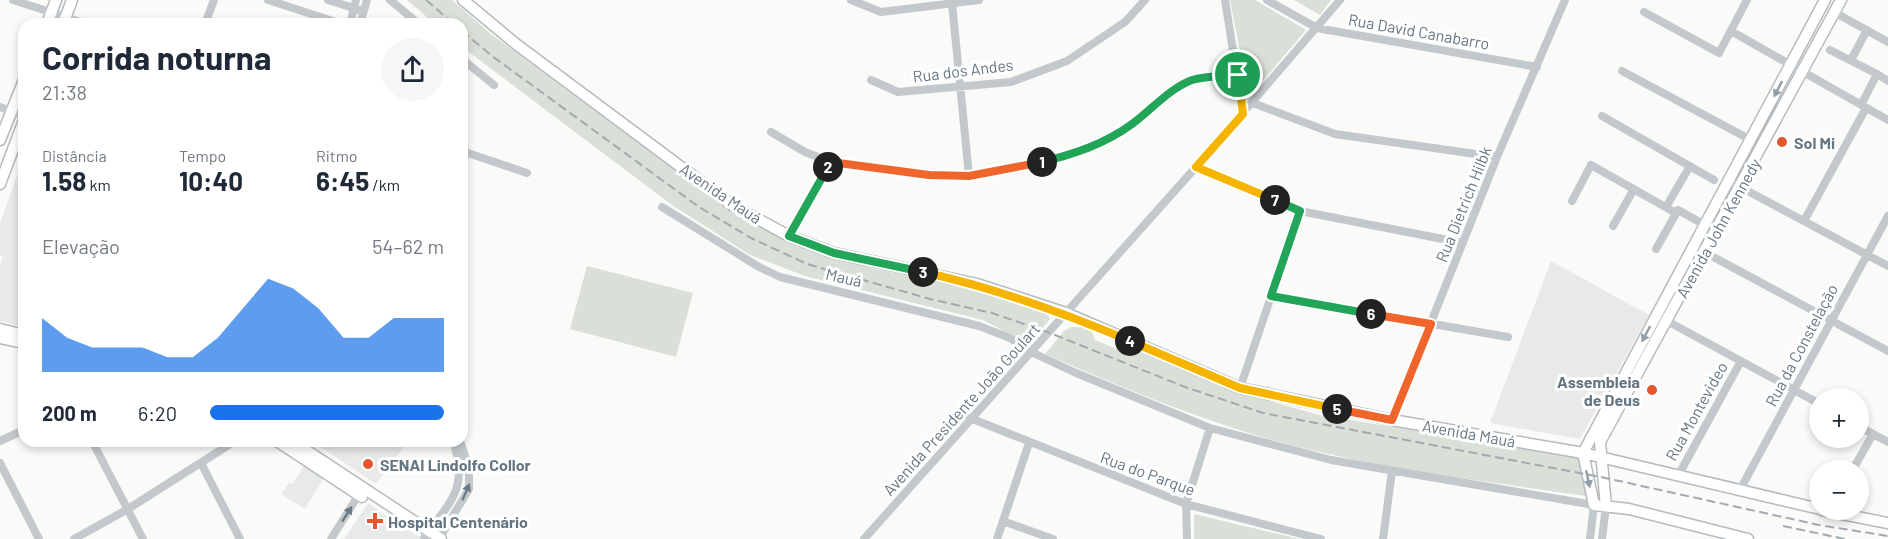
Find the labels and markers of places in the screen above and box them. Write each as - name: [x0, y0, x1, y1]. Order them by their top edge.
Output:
- pin: [1212, 49, 1263, 100]
- place label: Sol Mi: [1794, 133, 1835, 152]
- marker: Sol Mi: [1775, 135, 1789, 149]
- pin: 1: [1027, 147, 1057, 177]
- pin: 2: [813, 152, 843, 182]
- pin: 7: [1260, 185, 1290, 215]
- pin: 3: [908, 257, 938, 287]
- pin: 6: [1356, 299, 1386, 329]
- pin: 4: [1115, 326, 1145, 356]
- place label: Assembleia de Deus: [1557, 372, 1640, 409]
- marker: Assembleia de Deus: [1645, 383, 1659, 397]
- pin: 5: [1322, 394, 1352, 424]
- place label: SENAI Lindolfo Collor: [380, 455, 531, 474]
- marker: SENAI Lindolfo Collor: [361, 457, 375, 471]
- marker: Hospital Centenário: [366, 512, 384, 530]
- place label: Hospital Centenário: [388, 512, 528, 531]

